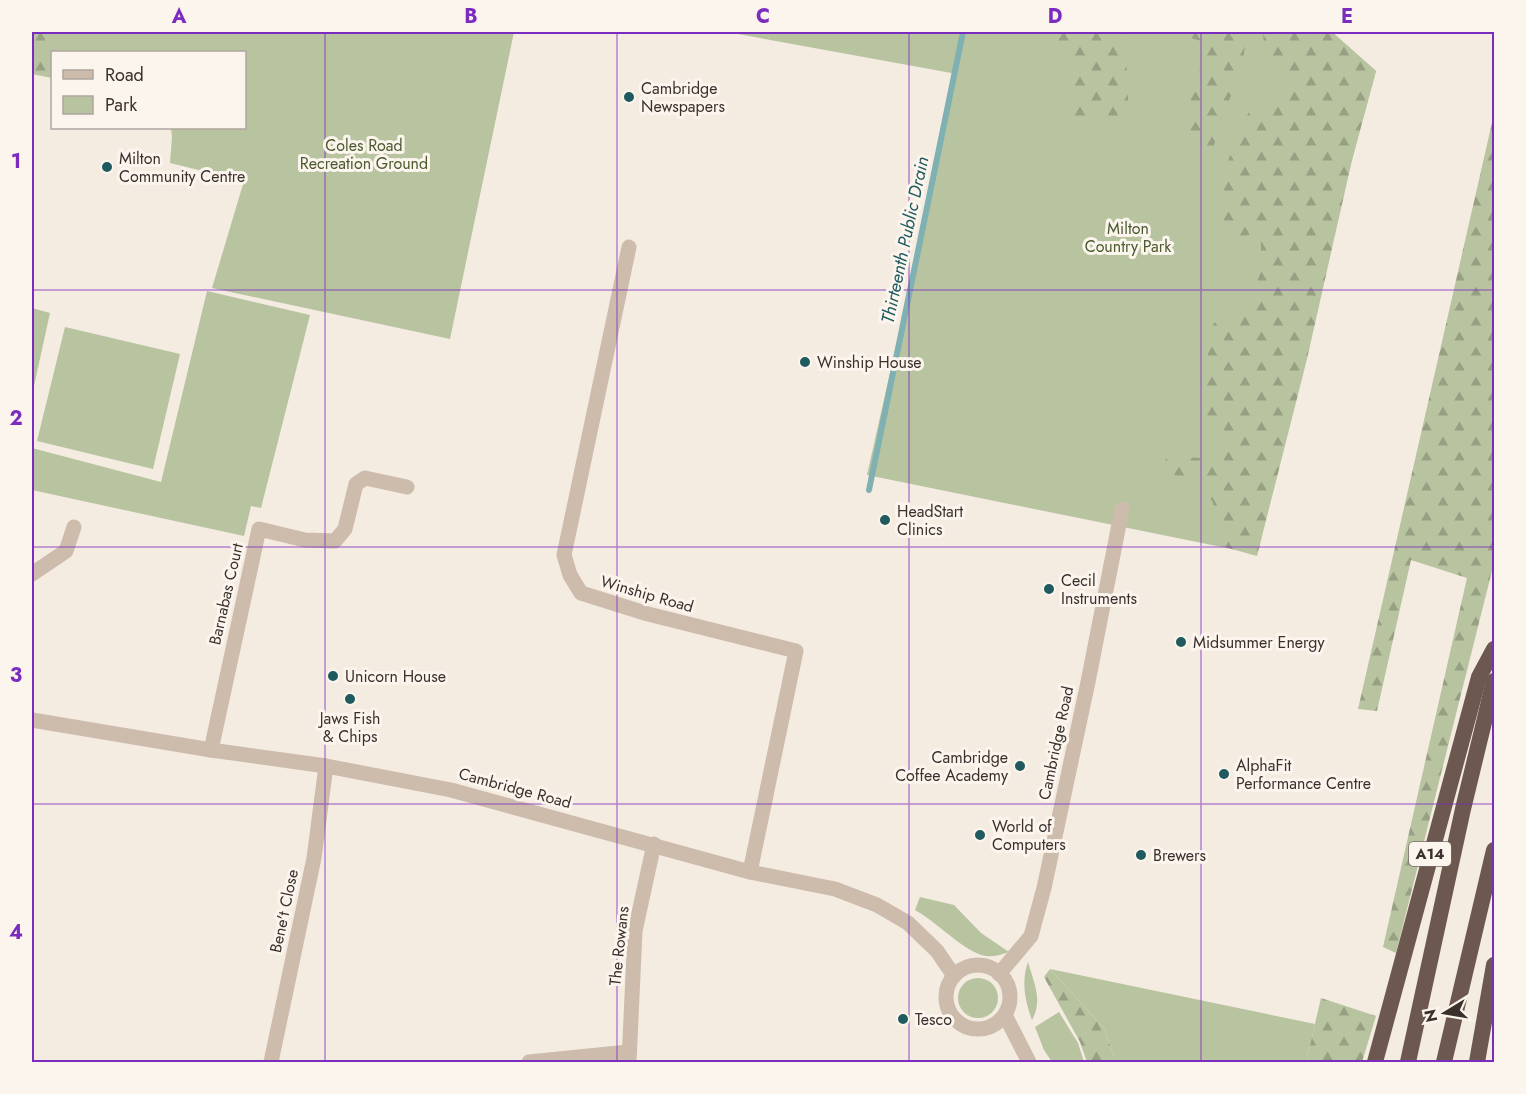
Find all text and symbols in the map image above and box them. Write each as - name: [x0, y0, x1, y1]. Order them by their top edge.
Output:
- text: A: [171, 2, 187, 31]
- text: B: [464, 2, 478, 31]
- text: C: [756, 2, 770, 31]
- text: D: [1048, 2, 1062, 31]
- text: E: [1341, 2, 1353, 31]
- legend: [51, 51, 246, 129]
- text: Road: [105, 62, 144, 88]
- place label: Cambridge Newspapers: [641, 77, 725, 118]
- marker: Cambridge Newspapers: [622, 90, 636, 104]
- text: Park: [105, 92, 137, 118]
- park label: Coles Road Recreation Ground: [300, 134, 428, 175]
- text: 1: [11, 147, 21, 176]
- place label: Milton Community Centre: [119, 147, 245, 188]
- water label: Thirteenth Public Drain: [875, 154, 935, 326]
- marker: Milton Community Centre: [100, 160, 114, 174]
- park label: Milton Country Park: [1085, 217, 1172, 258]
- place label: Winship House: [817, 351, 922, 374]
- marker: Winship House: [798, 355, 812, 369]
- text: 2: [9, 404, 23, 433]
- place label: HeadStart Clinics: [897, 500, 963, 541]
- marker: HeadStart Clinics: [878, 513, 892, 527]
- street label: Barnabas Court: [203, 541, 249, 647]
- place label: Cecil Instruments: [1061, 569, 1137, 610]
- street label: Winship Road: [598, 570, 696, 618]
- marker: Cecil Instruments: [1042, 582, 1056, 596]
- place label: Midsummer Energy: [1193, 631, 1325, 654]
- marker: Midsummer Energy: [1174, 635, 1188, 649]
- text: 3: [10, 661, 22, 690]
- place label: Unicorn House: [345, 665, 446, 688]
- marker: Unicorn House: [326, 669, 340, 683]
- street label: Cambridge Road: [1033, 684, 1079, 802]
- marker: Jaws Fish & Chips: [343, 692, 357, 706]
- place label: Jaws Fish & Chips: [318, 707, 380, 748]
- place label: Cambridge Coffee Academy: [895, 746, 1009, 787]
- place label: AlphaFit Performance Centre: [1236, 754, 1371, 795]
- marker: Cambridge Coffee Academy: [1013, 759, 1027, 773]
- street label: Cambridge Road: [456, 762, 574, 814]
- marker: AlphaFit Performance Centre: [1217, 767, 1231, 781]
- place label: World of Computers: [992, 815, 1066, 856]
- marker: World of Computers: [973, 828, 987, 842]
- road number: A14: [1409, 842, 1451, 866]
- place label: Brewers: [1153, 844, 1206, 867]
- marker: Brewers: [1134, 848, 1148, 862]
- street label: Bene't Close: [264, 867, 304, 955]
- street label: The Rowans: [603, 905, 635, 987]
- text: 4: [9, 918, 23, 947]
- north arrow: [1415, 983, 1475, 1043]
- text: N: [1418, 1007, 1443, 1024]
- place label: Tesco: [915, 1008, 952, 1031]
- marker: Tesco: [896, 1012, 910, 1026]

